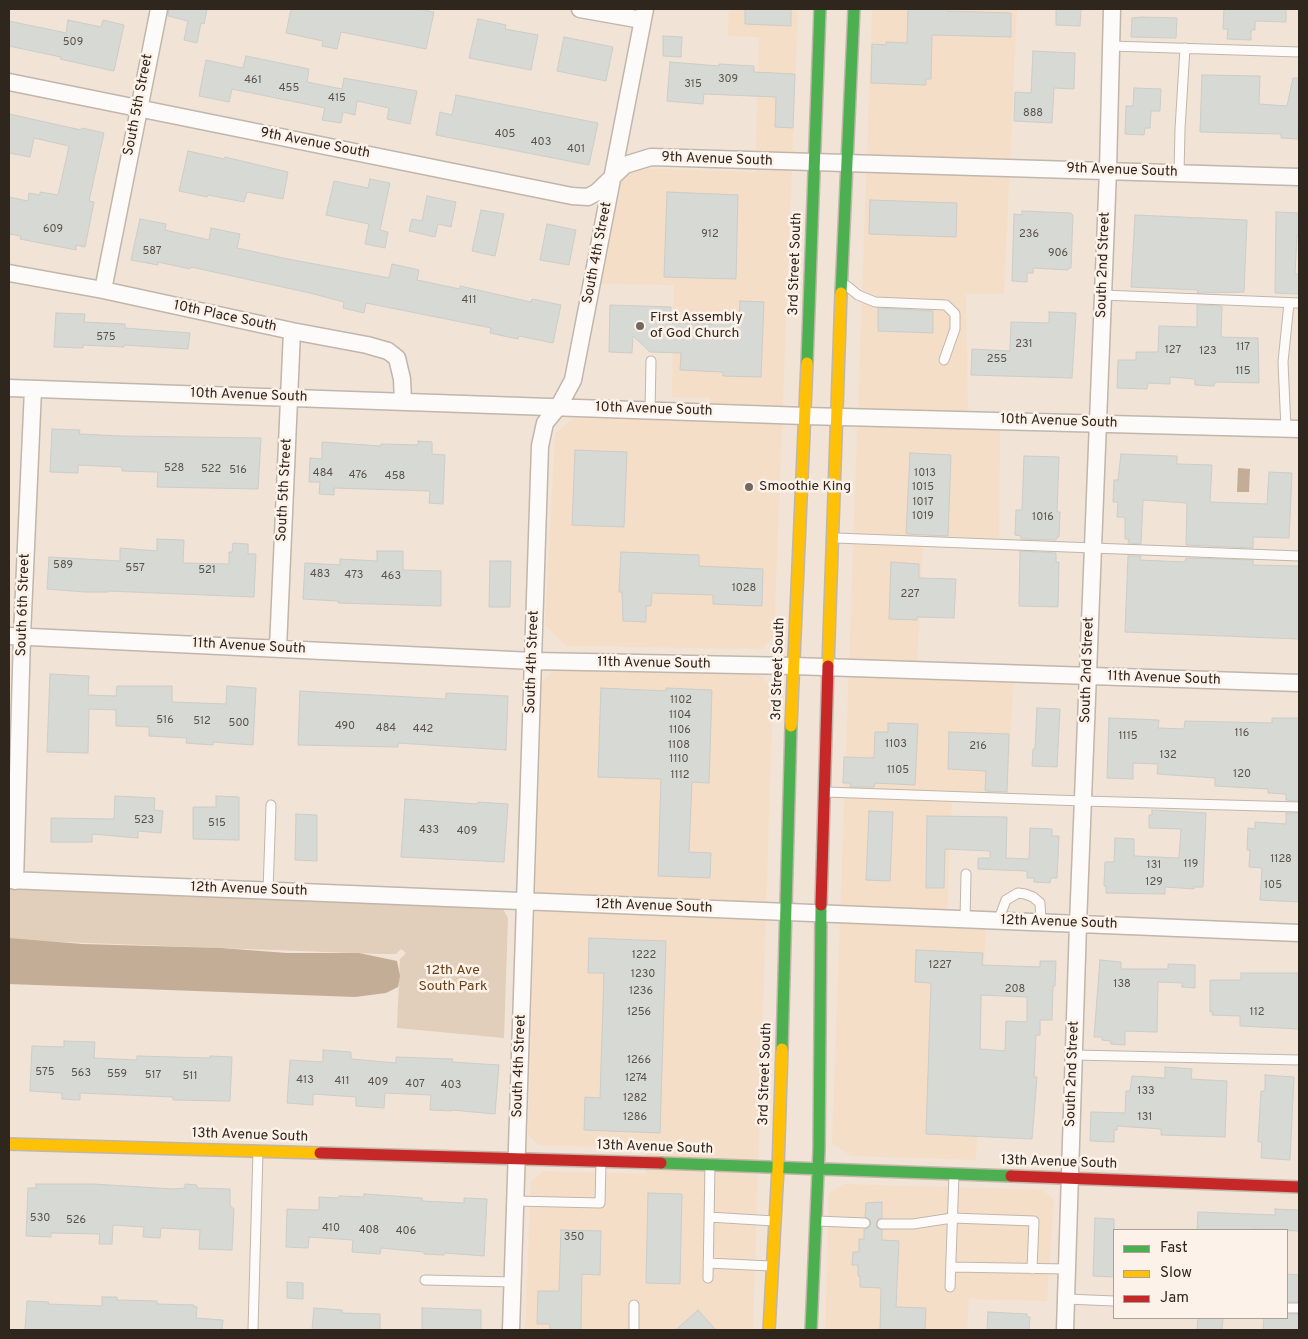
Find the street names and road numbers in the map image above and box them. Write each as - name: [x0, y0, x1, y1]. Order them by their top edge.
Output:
- street label: South 5th Street: [121, 53, 157, 157]
- street label: 9th Avenue South: [259, 125, 371, 163]
- street label: 9th Avenue South: [661, 150, 773, 170]
- street label: 9th Avenue South: [1066, 161, 1178, 181]
- street label: South 4th Street: [580, 201, 616, 305]
- street label: 3rd Street South: [786, 212, 806, 316]
- street label: South 2nd Street: [1094, 212, 1114, 318]
- street label: 10th Place South: [172, 298, 278, 336]
- street label: 10th Avenue South: [190, 386, 308, 406]
- street label: 10th Avenue South: [595, 400, 713, 420]
- street label: 10th Avenue South: [1000, 412, 1118, 432]
- street label: South 5th Street: [274, 438, 296, 542]
- street label: South 6th Street: [14, 553, 34, 657]
- street label: South 4th Street: [523, 610, 543, 714]
- street label: 3rd Street South: [769, 617, 789, 721]
- street label: South 2nd Street: [1078, 617, 1098, 723]
- street label: 11th Avenue South: [192, 636, 306, 658]
- street label: 11th Avenue South: [597, 655, 711, 673]
- street label: 11th Avenue South: [1107, 669, 1221, 689]
- street label: 12th Avenue South: [190, 880, 308, 900]
- street label: 12th Avenue South: [595, 897, 713, 917]
- street label: 12th Avenue South: [1000, 913, 1118, 933]
- street label: South 4th Street: [510, 1014, 530, 1118]
- street label: South 2nd Street: [1063, 1021, 1083, 1127]
- street label: 3rd Street South: [756, 1022, 776, 1126]
- street label: 13th Avenue South: [192, 1126, 308, 1146]
- street label: 13th Avenue South: [597, 1138, 713, 1158]
- street label: 13th Avenue South: [1001, 1153, 1117, 1173]

